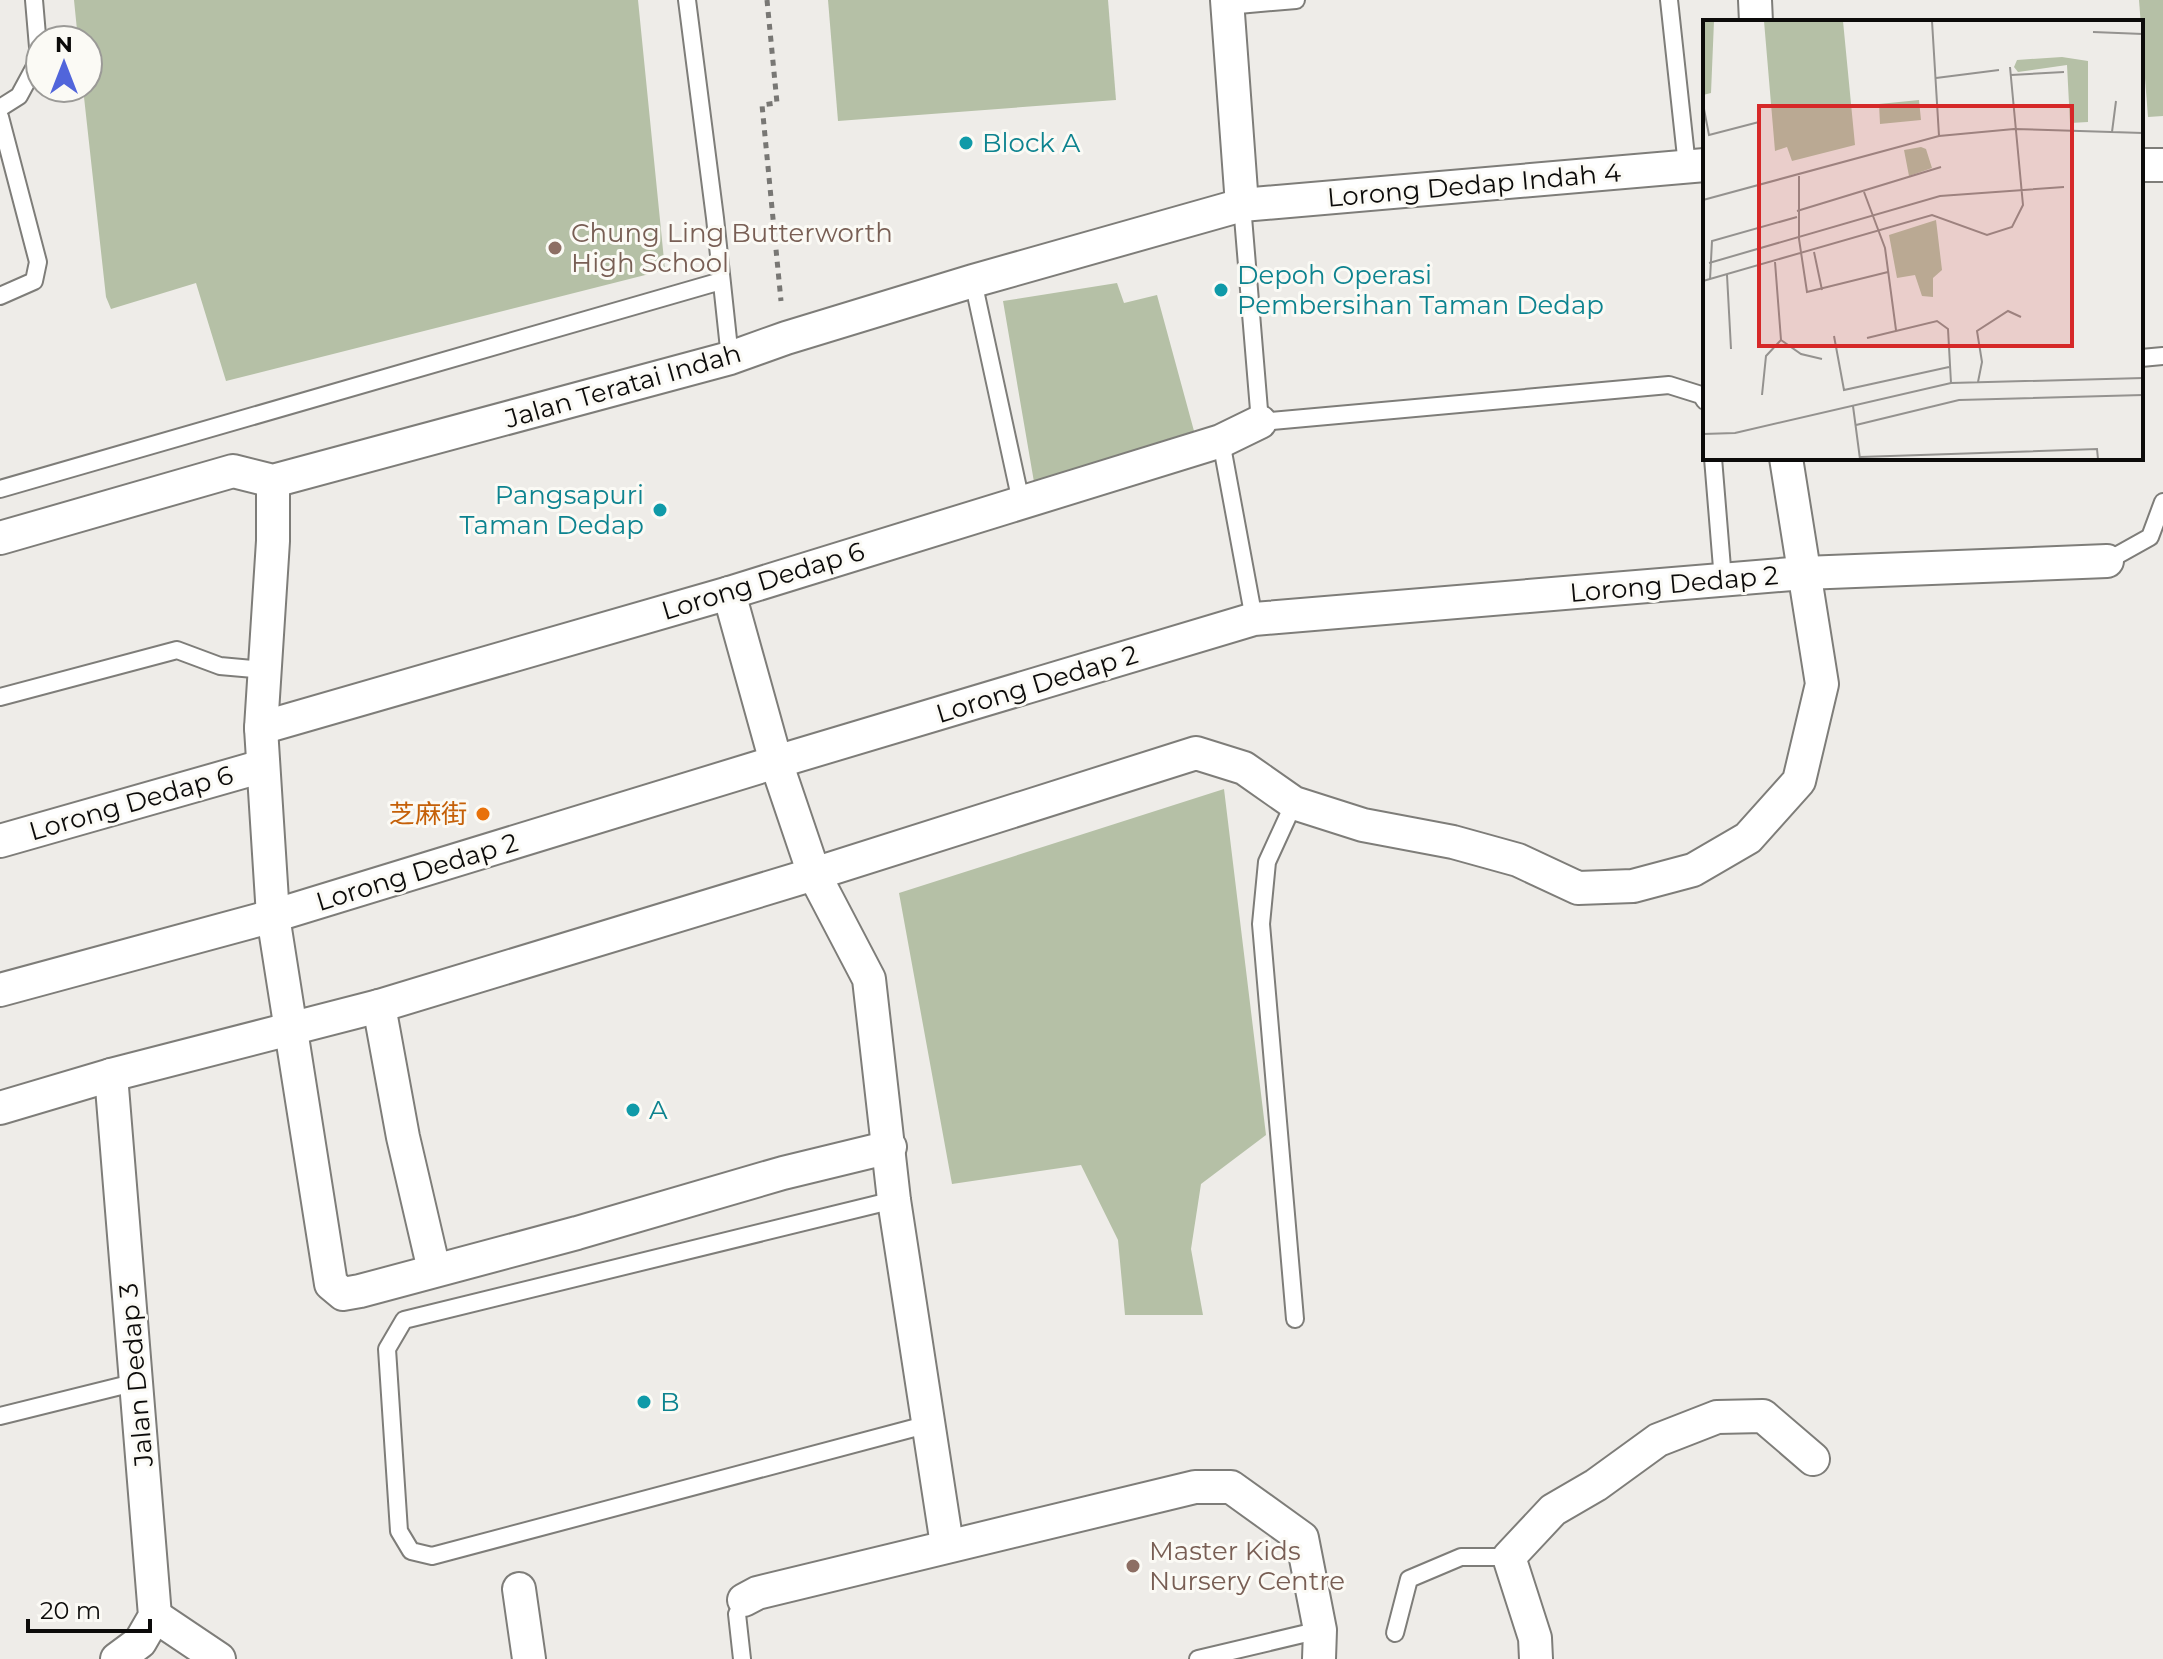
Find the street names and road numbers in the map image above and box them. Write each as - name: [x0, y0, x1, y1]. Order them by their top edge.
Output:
- street label: Lorong Dedap Indah 4: [1326, 156, 1622, 214]
- street label: Jalan Teratai Indah: [500, 337, 745, 435]
- street label: Lorong Dedap 6: [658, 535, 868, 627]
- street label: Lorong Dedap 2: [1568, 559, 1780, 609]
- street label: Lorong Dedap 2: [932, 638, 1142, 730]
- street label: Lorong Dedap 6: [25, 759, 237, 847]
- street label: Lorong Dedap 2: [312, 826, 522, 918]
- street label: Jalan Dedap 3: [112, 1282, 160, 1469]

